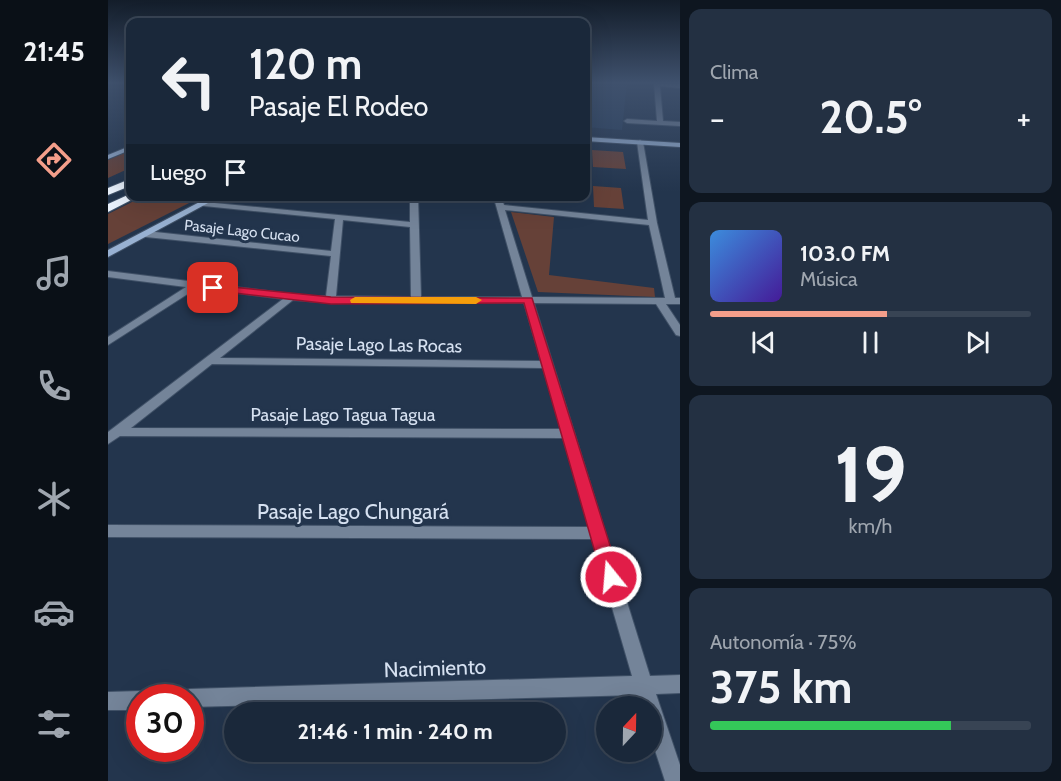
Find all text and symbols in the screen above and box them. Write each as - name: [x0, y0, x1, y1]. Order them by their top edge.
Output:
- text: 21:45: [23, 35, 85, 68]
- text: 120 m: [249, 38, 362, 90]
- icon: left: [150, 42, 228, 120]
- text: Clima: [710, 60, 758, 84]
- text: Pasaje El Rodeo: [249, 90, 428, 123]
- text: 20.5°: [819, 90, 922, 144]
- text: −: [710, 98, 725, 138]
- text: +: [1016, 98, 1031, 138]
- icon: directions: [33, 139, 75, 181]
- icon: arrive: [219, 156, 252, 189]
- text: Luego: [150, 159, 207, 186]
- street label: Pasaje Lago Cucao: [183, 216, 301, 246]
- text: 103.0 FM: [800, 240, 890, 267]
- icon: music: [33, 252, 75, 294]
- pin: [187, 262, 238, 313]
- text: Música: [800, 267, 858, 291]
- icon: arrive: [196, 271, 229, 304]
- icon: previous: [747, 326, 780, 359]
- icon: pause: [854, 326, 887, 359]
- icon: next: [961, 326, 994, 359]
- street label: Pasaje Lago Las Rocas: [296, 333, 462, 357]
- icon: phone: [33, 365, 75, 407]
- street label: Pasaje Lago Tagua Tagua: [251, 404, 436, 426]
- text: 19: [834, 427, 907, 522]
- icon: climate: [33, 478, 75, 520]
- street label: Pasaje Lago Chungará: [257, 499, 449, 525]
- text: km/h: [849, 514, 892, 538]
- position arrow: [579, 545, 643, 609]
- icon: car: [33, 591, 75, 633]
- text: Autonomía · 75%: [710, 630, 856, 654]
- street label: Nacimiento: [383, 654, 487, 682]
- text: 375 km: [710, 660, 852, 714]
- speed limit sign: 30: [126, 684, 204, 762]
- north arrow: [596, 696, 662, 762]
- map controls: [596, 696, 662, 762]
- icon: filters: [33, 703, 75, 745]
- text: 21:46 · 1 min · 240 m: [297, 718, 493, 745]

